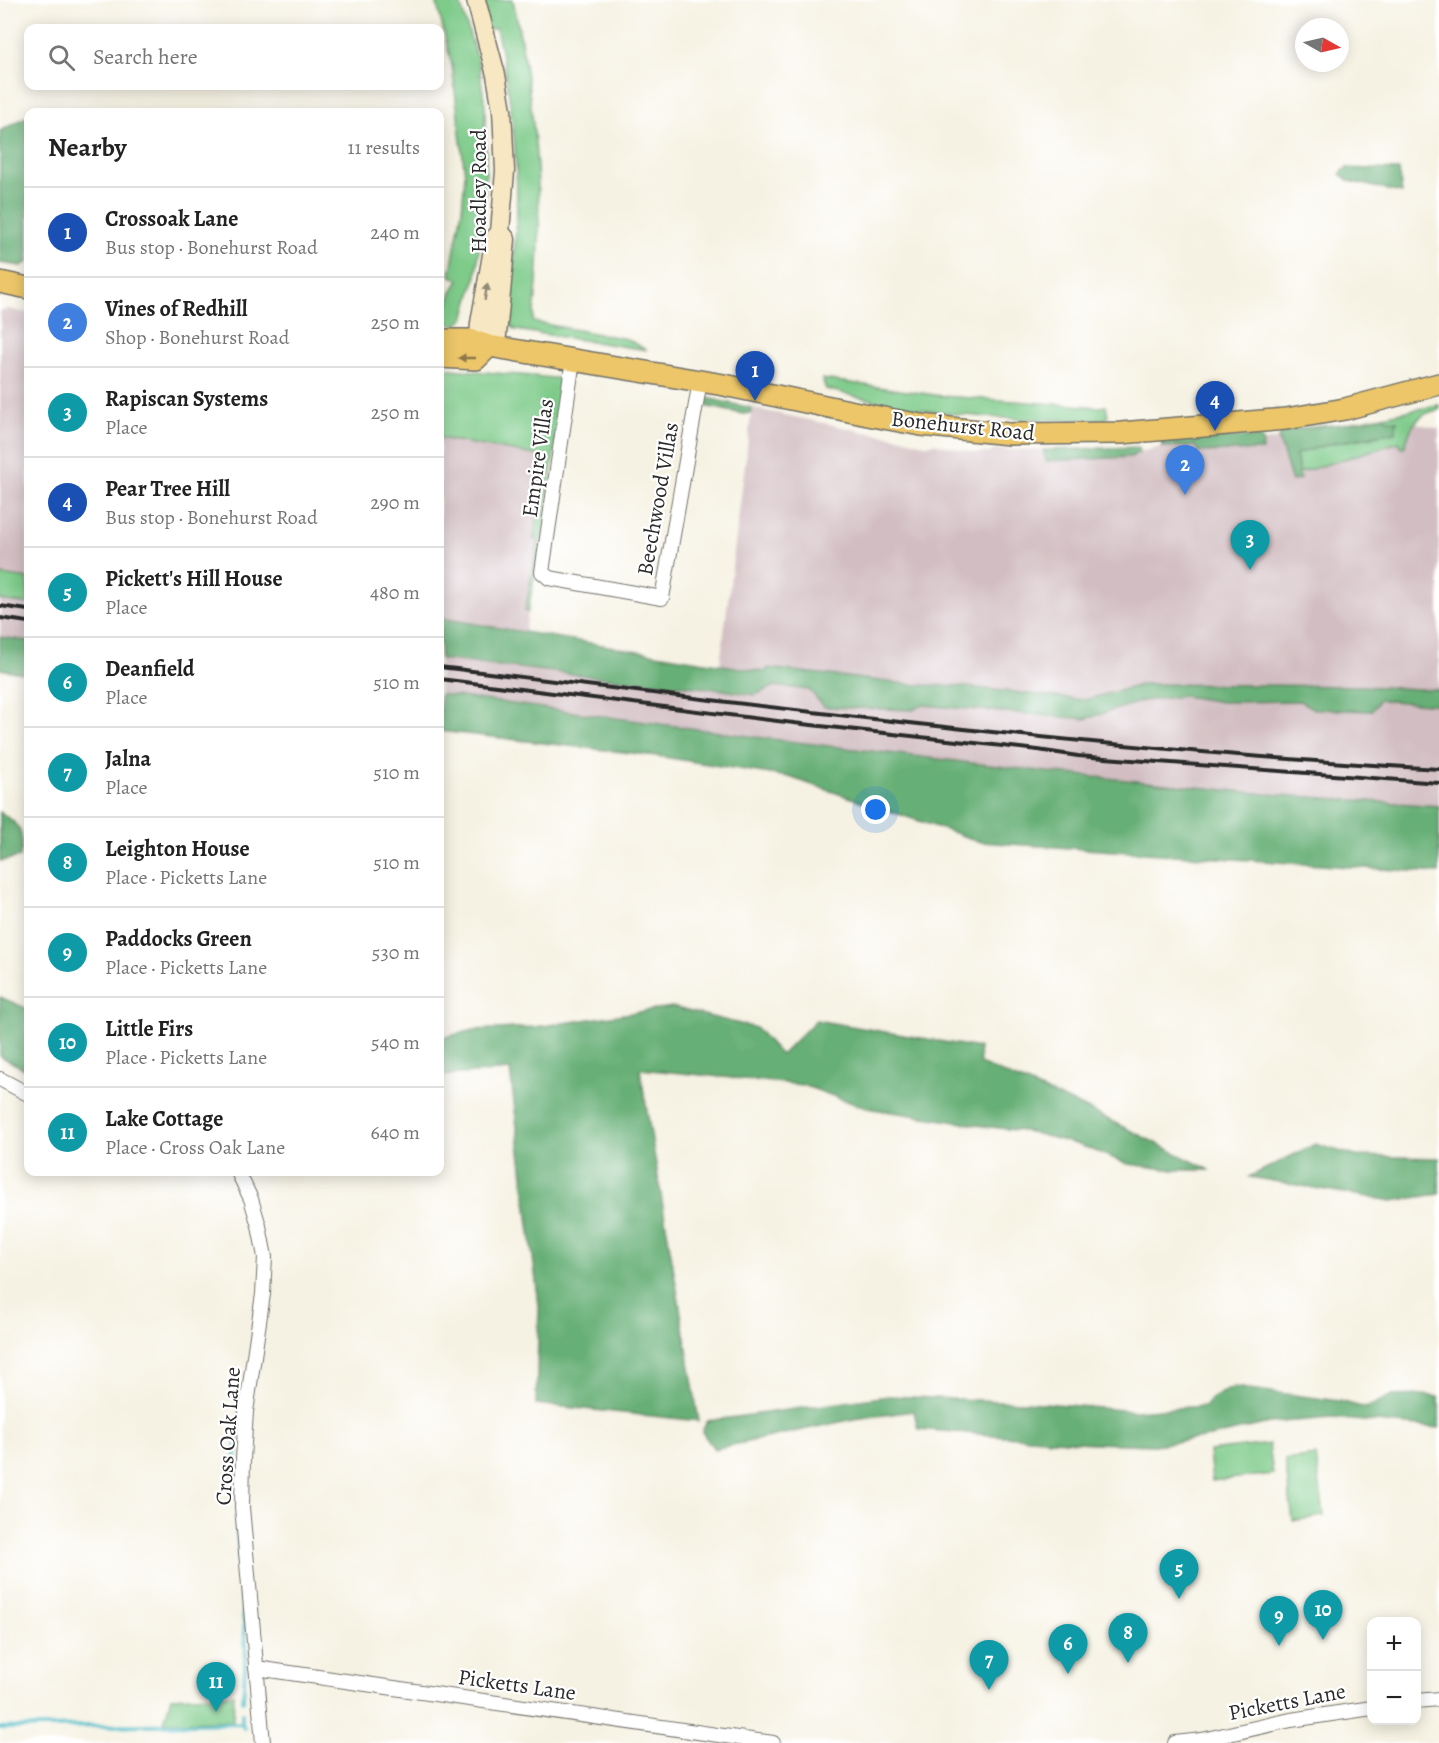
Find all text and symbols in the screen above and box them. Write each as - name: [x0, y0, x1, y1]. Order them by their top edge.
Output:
- north arrow: [1295, 18, 1349, 72]
- search box: [24, 24, 444, 90]
- icon: search: [45, 41, 78, 74]
- text: Search here: [93, 42, 198, 72]
- street label: Hoadley Road: [464, 129, 494, 253]
- text: Nearby: [48, 130, 127, 165]
- text: 11 results: [348, 134, 420, 161]
- text: Crossoak Lane: [105, 204, 238, 234]
- text: 1: [64, 219, 71, 246]
- text: 240 m: [370, 219, 420, 246]
- text: Bus stop · Bonehurst Road: [105, 234, 318, 261]
- one-way arrow: [482, 283, 491, 302]
- text: Vines of Redhill: [105, 294, 247, 324]
- text: 2: [63, 309, 72, 336]
- text: 250 m: [371, 309, 420, 336]
- text: Shop · Bonehurst Road: [105, 324, 290, 351]
- pin: 1: [736, 352, 774, 401]
- one-way arrow: [457, 353, 476, 363]
- pin: 4: [1196, 382, 1234, 431]
- text: Rapiscan Systems: [105, 384, 268, 414]
- street label: Empire Villas: [515, 397, 561, 519]
- text: 3: [63, 399, 72, 426]
- text: 250 m: [371, 399, 420, 426]
- street label: Bonehurst Road: [890, 404, 1036, 448]
- text: Place: [105, 414, 147, 441]
- street label: Beechwood Villas: [630, 420, 686, 578]
- pin: 2: [1166, 446, 1204, 495]
- text: Pear Tree Hill: [105, 474, 230, 504]
- text: 4: [63, 489, 72, 516]
- text: 290 m: [370, 489, 420, 516]
- text: Bus stop · Bonehurst Road: [105, 504, 318, 531]
- pin: 3: [1230, 520, 1270, 570]
- text: Pickett's Hill House: [105, 564, 283, 594]
- text: 5: [63, 579, 72, 606]
- text: 480 m: [370, 579, 420, 606]
- text: Place: [105, 594, 147, 621]
- text: Deanfield: [105, 654, 195, 684]
- text: 6: [63, 669, 72, 696]
- text: 510 m: [373, 669, 420, 696]
- text: Place: [105, 684, 147, 711]
- text: Jalna: [105, 744, 151, 774]
- text: 7: [63, 759, 72, 786]
- text: 510 m: [373, 759, 420, 786]
- text: Place: [105, 774, 147, 801]
- your location: [861, 795, 890, 824]
- text: Leighton House: [105, 834, 250, 864]
- text: 8: [63, 849, 72, 876]
- text: 510 m: [373, 849, 420, 876]
- text: Place · Picketts Lane: [105, 864, 267, 891]
- text: Paddocks Green: [105, 924, 252, 954]
- text: 9: [63, 939, 72, 966]
- text: 530 m: [372, 939, 420, 966]
- text: Place · Picketts Lane: [105, 954, 267, 981]
- text: Little Firs: [105, 1014, 193, 1044]
- text: 10: [59, 1029, 76, 1056]
- text: 540 m: [371, 1029, 420, 1056]
- text: Place · Picketts Lane: [105, 1044, 267, 1071]
- text: Lake Cottage: [105, 1104, 223, 1134]
- text: 11: [60, 1119, 75, 1146]
- text: 640 m: [370, 1119, 420, 1146]
- text: Place · Cross Oak Lane: [105, 1134, 285, 1161]
- street label: Cross Oak Lane: [208, 1366, 248, 1506]
- pin: 5: [1160, 1550, 1198, 1599]
- pin: 10: [1304, 1590, 1342, 1640]
- pin: 9: [1260, 1596, 1298, 1646]
- pin: 8: [1108, 1614, 1148, 1663]
- map controls: [1367, 1617, 1421, 1725]
- button: +: [1367, 1617, 1421, 1671]
- pin: 6: [1048, 1624, 1088, 1674]
- pin: 7: [970, 1640, 1008, 1690]
- pin: 11: [196, 1662, 236, 1712]
- street label: Picketts Lane: [456, 1662, 578, 1708]
- button: −: [1367, 1671, 1421, 1725]
- street label: Picketts Lane: [1226, 1676, 1348, 1728]

